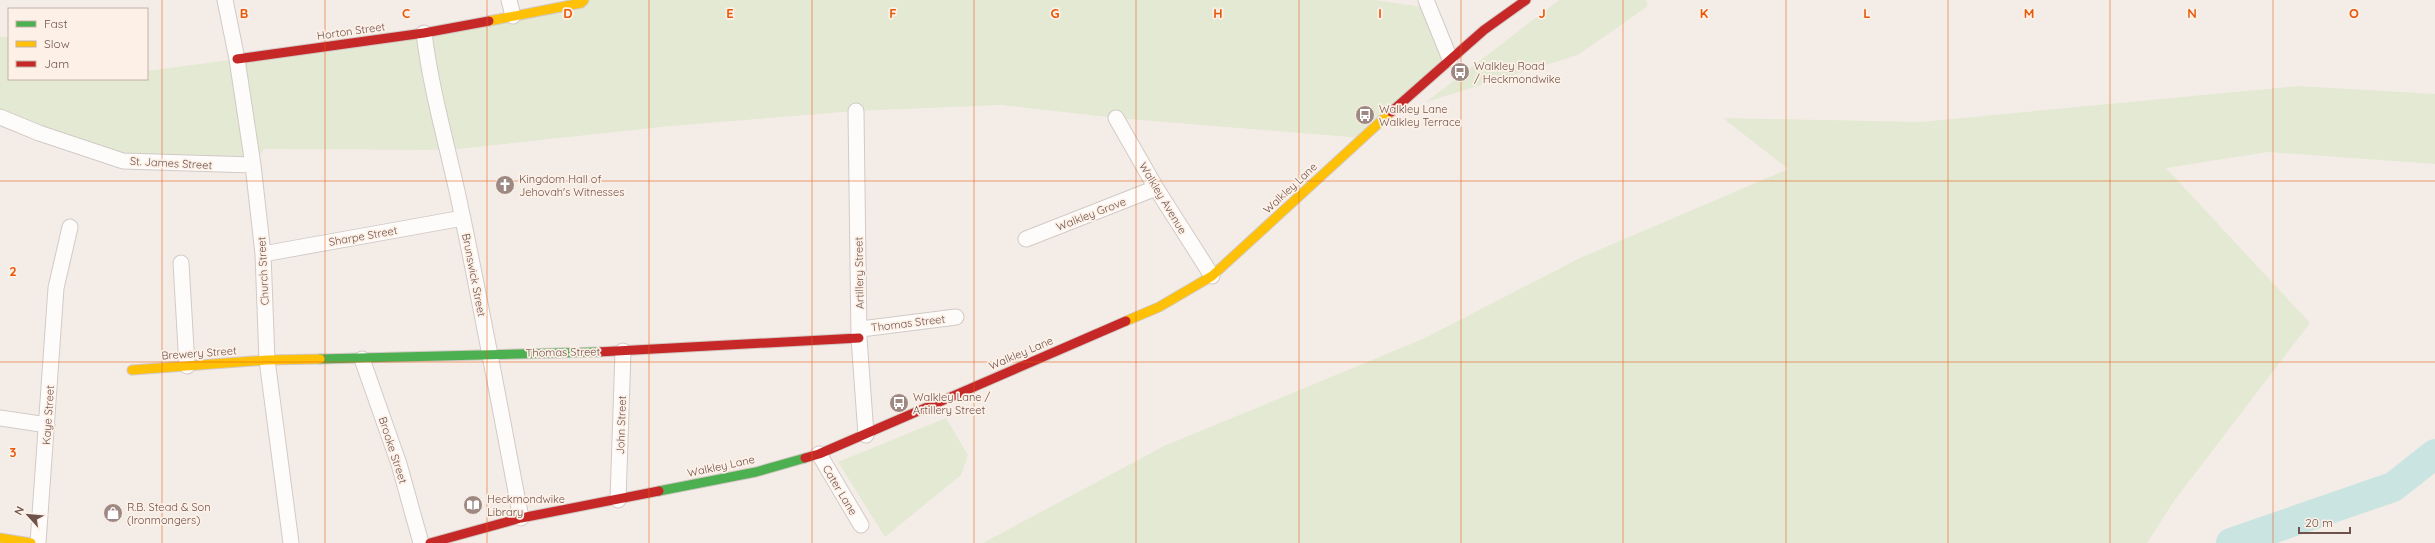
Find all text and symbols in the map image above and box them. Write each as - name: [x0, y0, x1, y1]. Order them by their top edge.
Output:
- text: B: [240, 5, 248, 21]
- text: C: [402, 5, 410, 21]
- text: D: [563, 5, 573, 21]
- text: E: [726, 5, 734, 21]
- text: F: [889, 5, 897, 21]
- text: G: [1050, 5, 1060, 21]
- text: H: [1213, 5, 1223, 21]
- text: I: [1378, 5, 1382, 21]
- text: J: [1538, 5, 1546, 21]
- text: K: [1700, 5, 1709, 21]
- text: L: [1863, 5, 1871, 21]
- text: M: [2024, 5, 2034, 21]
- text: N: [2187, 5, 2197, 21]
- text: O: [2349, 5, 2359, 21]
- legend: [8, 8, 148, 80]
- text: Fast: [44, 16, 68, 31]
- street label: Horton Street: [316, 19, 386, 43]
- text: Slow: [44, 36, 70, 51]
- text: Jam: [44, 56, 69, 71]
- place label: Walkley Road / Heckmondwike: [1474, 59, 1561, 86]
- bus stop icon: Walkley Road / Heckmondwike: [1449, 61, 1471, 83]
- place label: Walkley Lane Walkley Terrace: [1379, 102, 1461, 129]
- bus stop icon: Walkley Lane Walkley Terrace: [1354, 104, 1376, 126]
- street label: St. James Street: [130, 154, 213, 172]
- street label: Walkley Avenue: [1136, 160, 1190, 236]
- street label: Walkley Lane: [1260, 160, 1320, 216]
- place label: Kingdom Hall of Jehovah's Witnesses: [519, 172, 624, 199]
- church icon: Kingdom Hall of Jehovah's Witnesses: [494, 174, 516, 196]
- street label: Walkley Grove: [1054, 194, 1128, 234]
- street label: Sharpe Street: [328, 223, 399, 249]
- street label: Brunswick Street: [459, 232, 489, 318]
- street label: Church Street: [254, 236, 272, 306]
- street label: Artillery Street: [851, 237, 867, 309]
- text: 2: [9, 263, 17, 279]
- street label: Thomas Street: [870, 311, 946, 334]
- street label: Walkley Lane: [987, 333, 1055, 373]
- street label: Brewery Street: [161, 343, 237, 363]
- street label: Thomas Street: [526, 344, 601, 360]
- street label: Kaye Street: [39, 385, 57, 445]
- place label: Walkley Lane / Artillery Street: [913, 390, 990, 417]
- bus stop icon: Walkley Lane / Artillery Street: [888, 392, 910, 414]
- street label: John Street: [613, 395, 629, 455]
- street label: Brooke Street: [376, 415, 410, 485]
- text: 3: [10, 444, 17, 460]
- street label: Walkley Lane: [686, 452, 756, 480]
- street label: Cater Lane: [820, 462, 860, 518]
- place label: Heckmondwike Library: [487, 492, 565, 519]
- library icon: Heckmondwike Library: [462, 494, 484, 516]
- north arrow: [8, 495, 48, 535]
- place label: R.B. Stead & Son (Ironmongers): [127, 500, 211, 527]
- shop icon: R.B. Stead & Son (Ironmongers): [102, 502, 124, 524]
- text: N: [11, 504, 27, 517]
- scale bar: [2299, 509, 2350, 535]
- text: 20 m: [2305, 515, 2333, 530]

